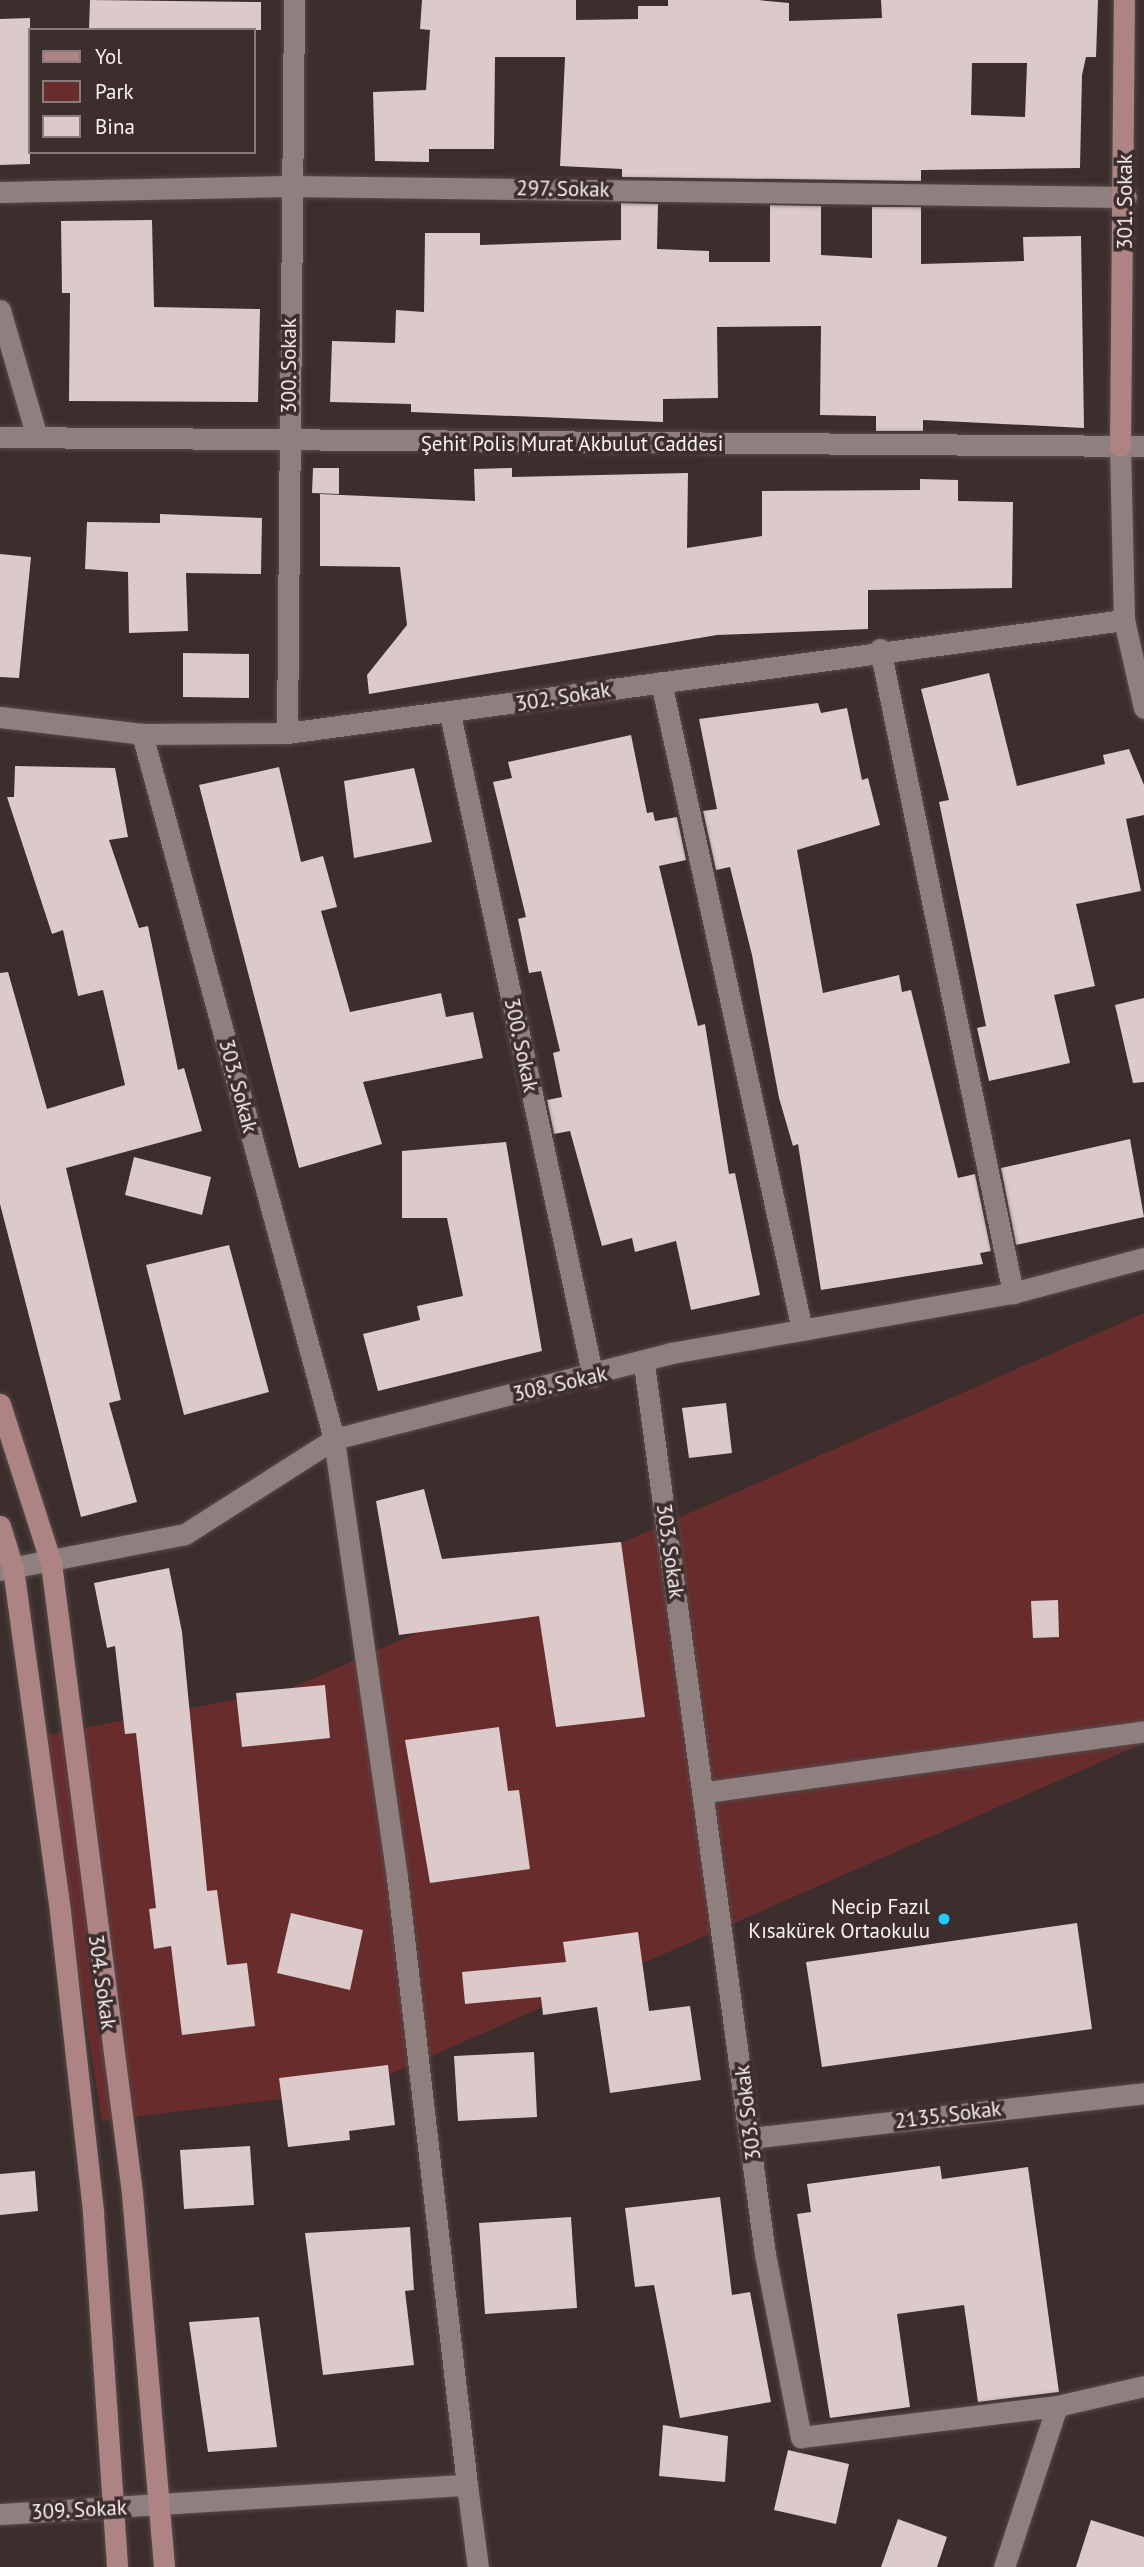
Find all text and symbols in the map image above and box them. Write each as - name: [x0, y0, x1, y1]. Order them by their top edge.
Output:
- legend: [28, 28, 256, 154]
- text: Yol: [95, 43, 122, 70]
- text: Park: [95, 78, 134, 105]
- text: Bina: [95, 113, 135, 140]
- street label: 301. Sokak: [1112, 153, 1138, 251]
- street label: 297. Sokak: [515, 176, 611, 202]
- street label: 300. Sokak: [276, 317, 302, 415]
- street label: Şehit Polis Murat Akbulut Caddesi: [420, 431, 724, 457]
- street label: 302. Sokak: [513, 677, 613, 717]
- street label: 300. Sokak: [499, 995, 543, 1095]
- street label: 303. Sokak: [213, 1036, 263, 1136]
- street label: 308. Sokak: [510, 1361, 610, 1407]
- street label: 303. Sokak: [651, 1501, 689, 1601]
- place label: Necip Fazıl Kısakürek Ortaokulu: [748, 1894, 930, 1944]
- marker: Necip Fazıl Kısakürek Ortaokulu: [936, 1911, 952, 1927]
- street label: 304. Sokak: [83, 1932, 121, 2032]
- street label: 303. Sokak: [730, 2063, 766, 2163]
- street label: 2135. Sokak: [892, 2096, 1004, 2134]
- street label: 309. Sokak: [30, 2495, 128, 2525]

